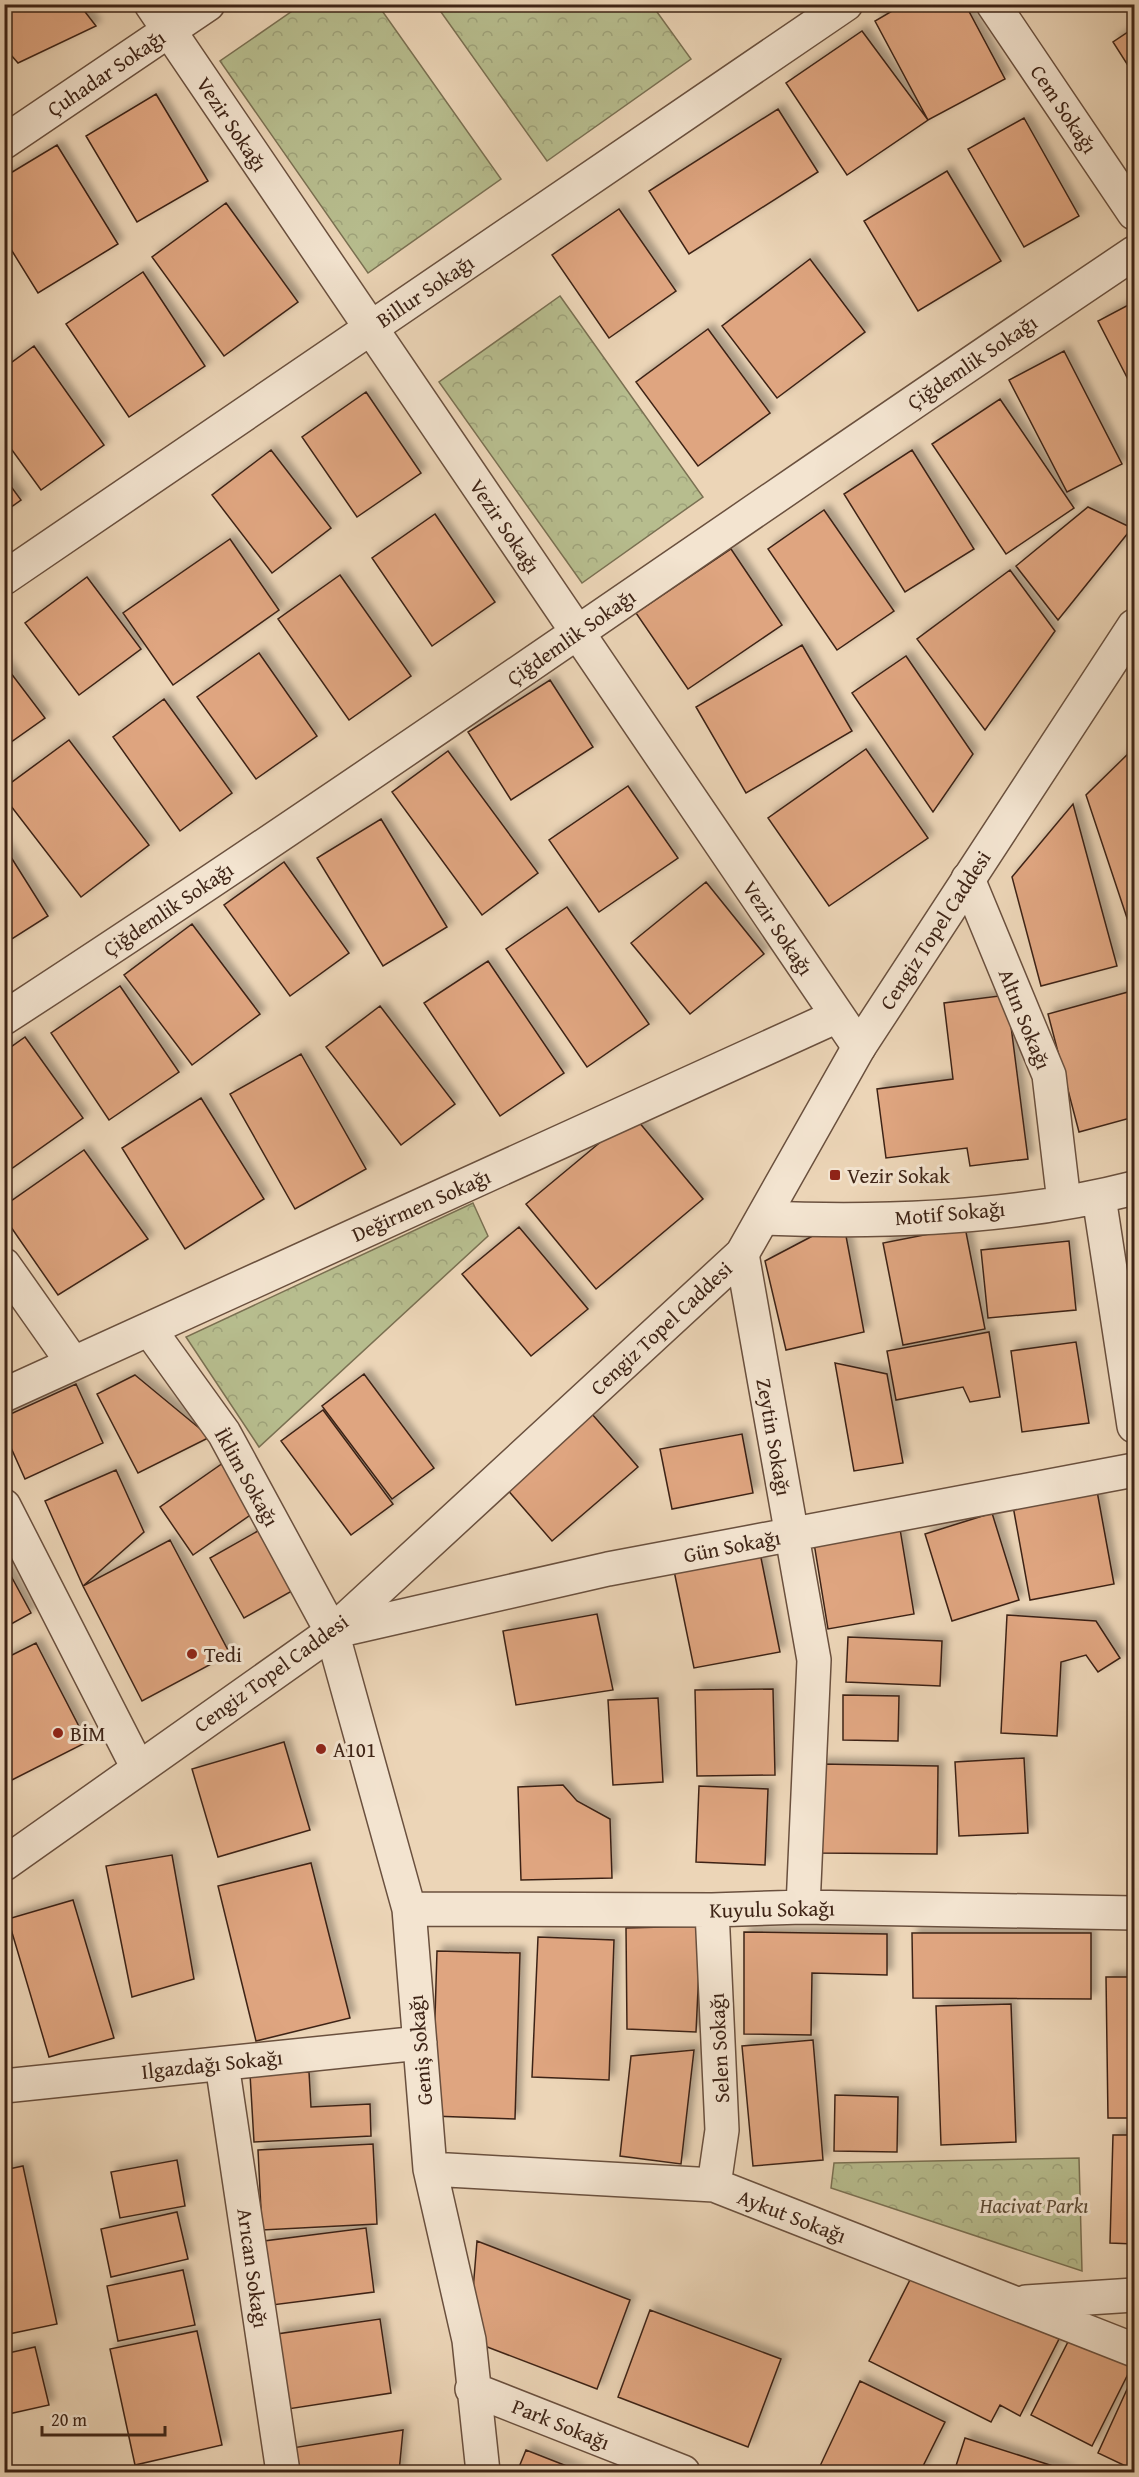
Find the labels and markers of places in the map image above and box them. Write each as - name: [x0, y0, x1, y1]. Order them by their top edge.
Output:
- place label: Vezir Sokak: [847, 1160, 950, 1191]
- marker: Vezir Sokak: [828, 1168, 842, 1182]
- place label: Tedi: [204, 1639, 242, 1670]
- marker: Tedi: [185, 1647, 199, 1661]
- place label: BİM: [70, 1718, 106, 1749]
- marker: BİM: [51, 1726, 65, 1740]
- place label: A101: [333, 1734, 376, 1765]
- marker: A101: [314, 1742, 328, 1756]

